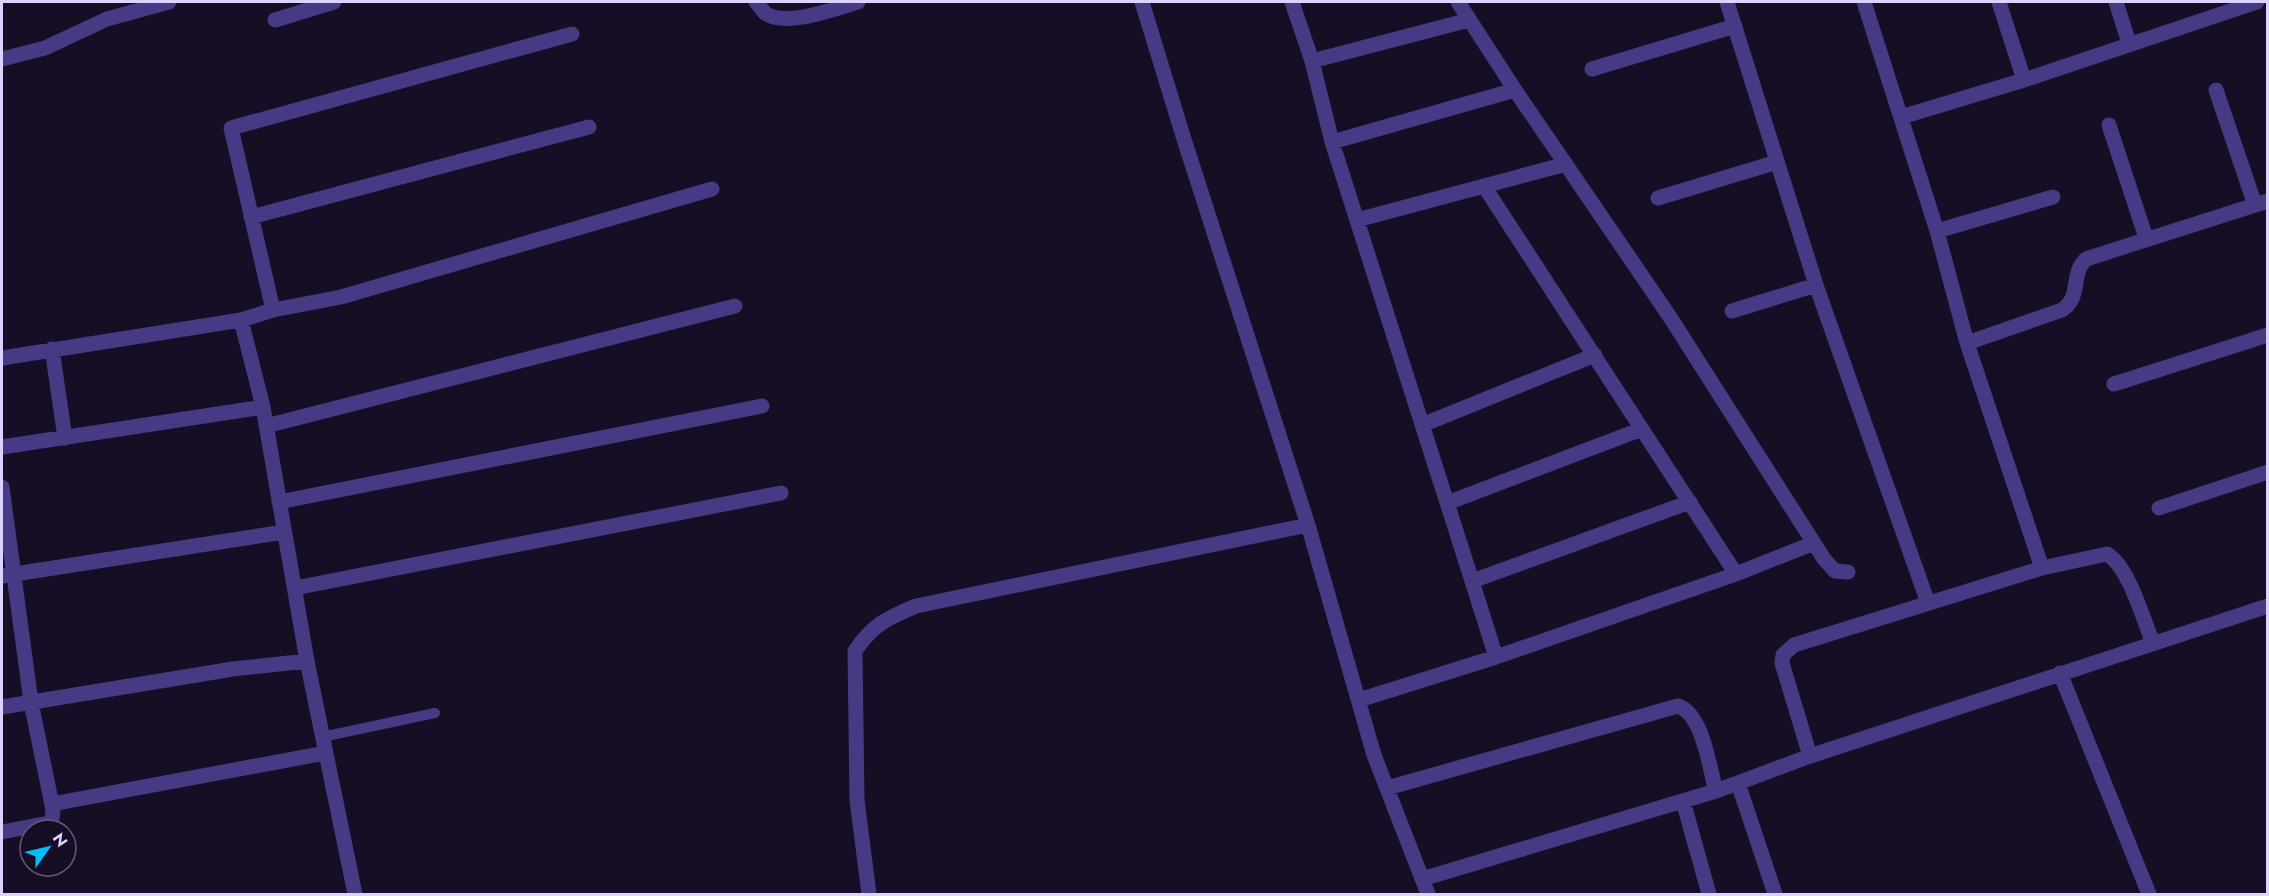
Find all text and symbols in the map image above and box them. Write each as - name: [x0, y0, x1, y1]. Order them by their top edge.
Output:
- north arrow: [18, 818, 78, 878]
- text: N: [47, 828, 73, 852]

